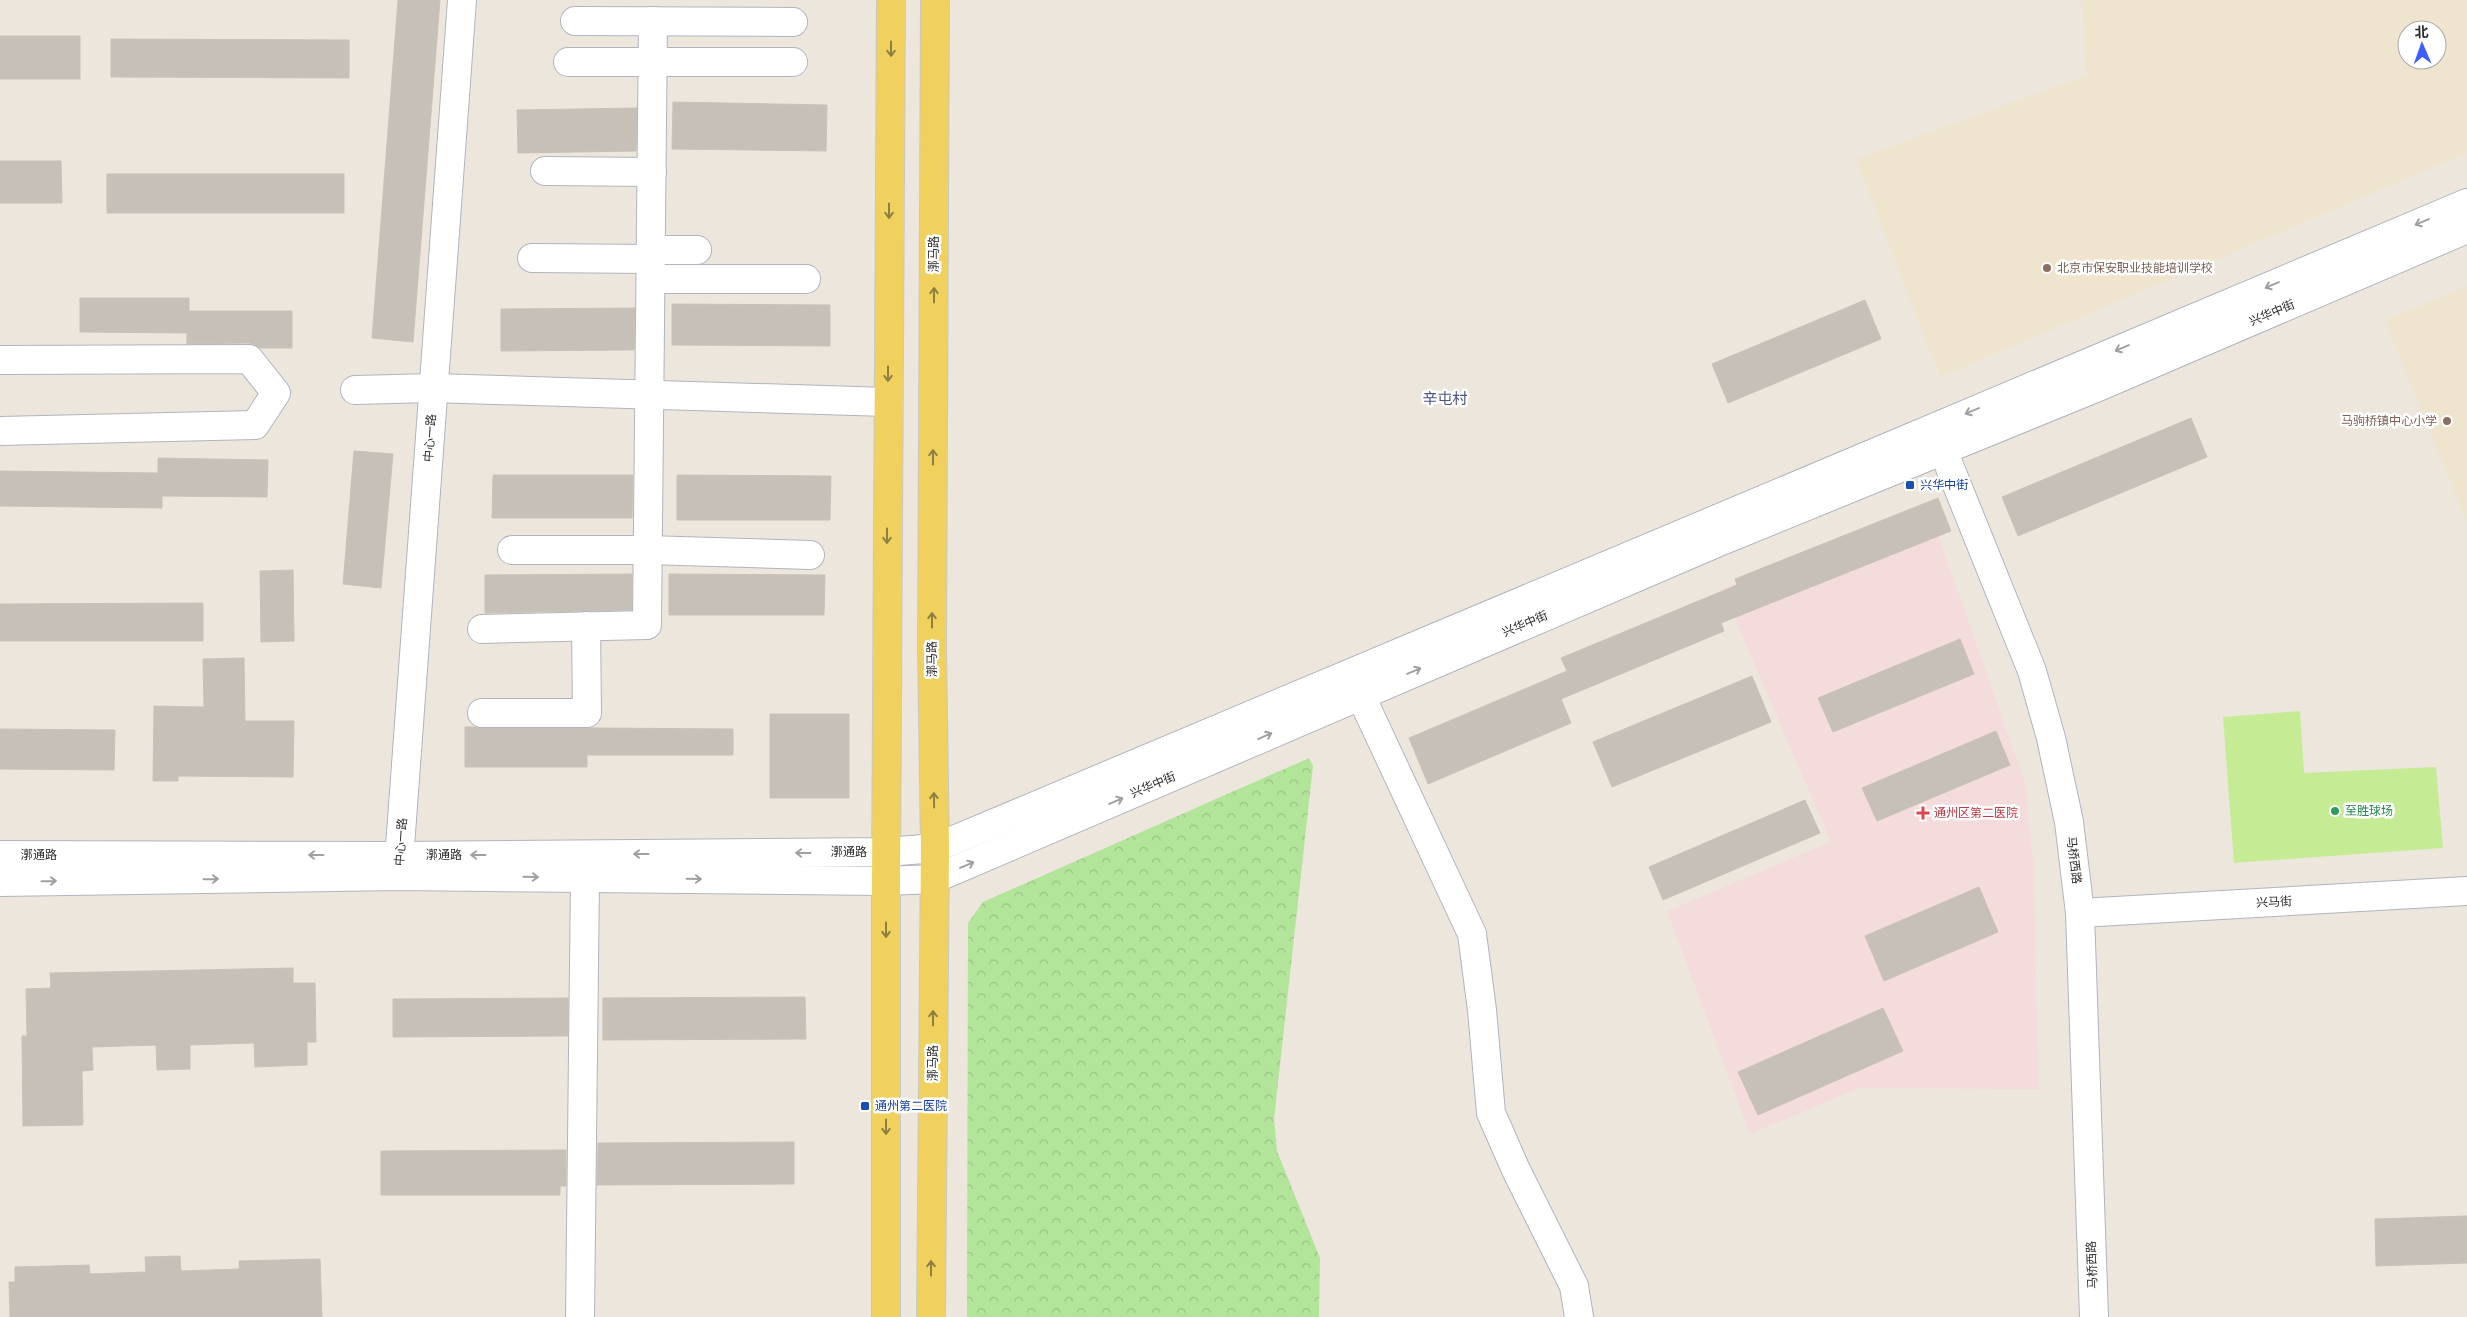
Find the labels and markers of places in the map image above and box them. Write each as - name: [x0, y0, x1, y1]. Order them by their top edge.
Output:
- place label: 北京市保安职业技能培训学校: [2057, 260, 2213, 275]
- marker: 北京市保安职业技能培训学校: [2041, 262, 2053, 274]
- place label: 马驹桥镇中心小学: [2341, 413, 2437, 428]
- marker: 马驹桥镇中心小学: [2441, 415, 2453, 427]
- place label: 兴华中街: [1920, 477, 1968, 492]
- marker: 兴华中街: [1904, 479, 1916, 491]
- place label: 至胜球场: [2345, 803, 2393, 818]
- place label: 通州区第二医院: [1934, 805, 2018, 820]
- marker: 至胜球场: [2329, 805, 2341, 817]
- marker: 通州区第二医院: [1916, 806, 1930, 820]
- place label: 通州第二医院: [875, 1098, 947, 1113]
- marker: 通州第二医院: [859, 1100, 871, 1112]

